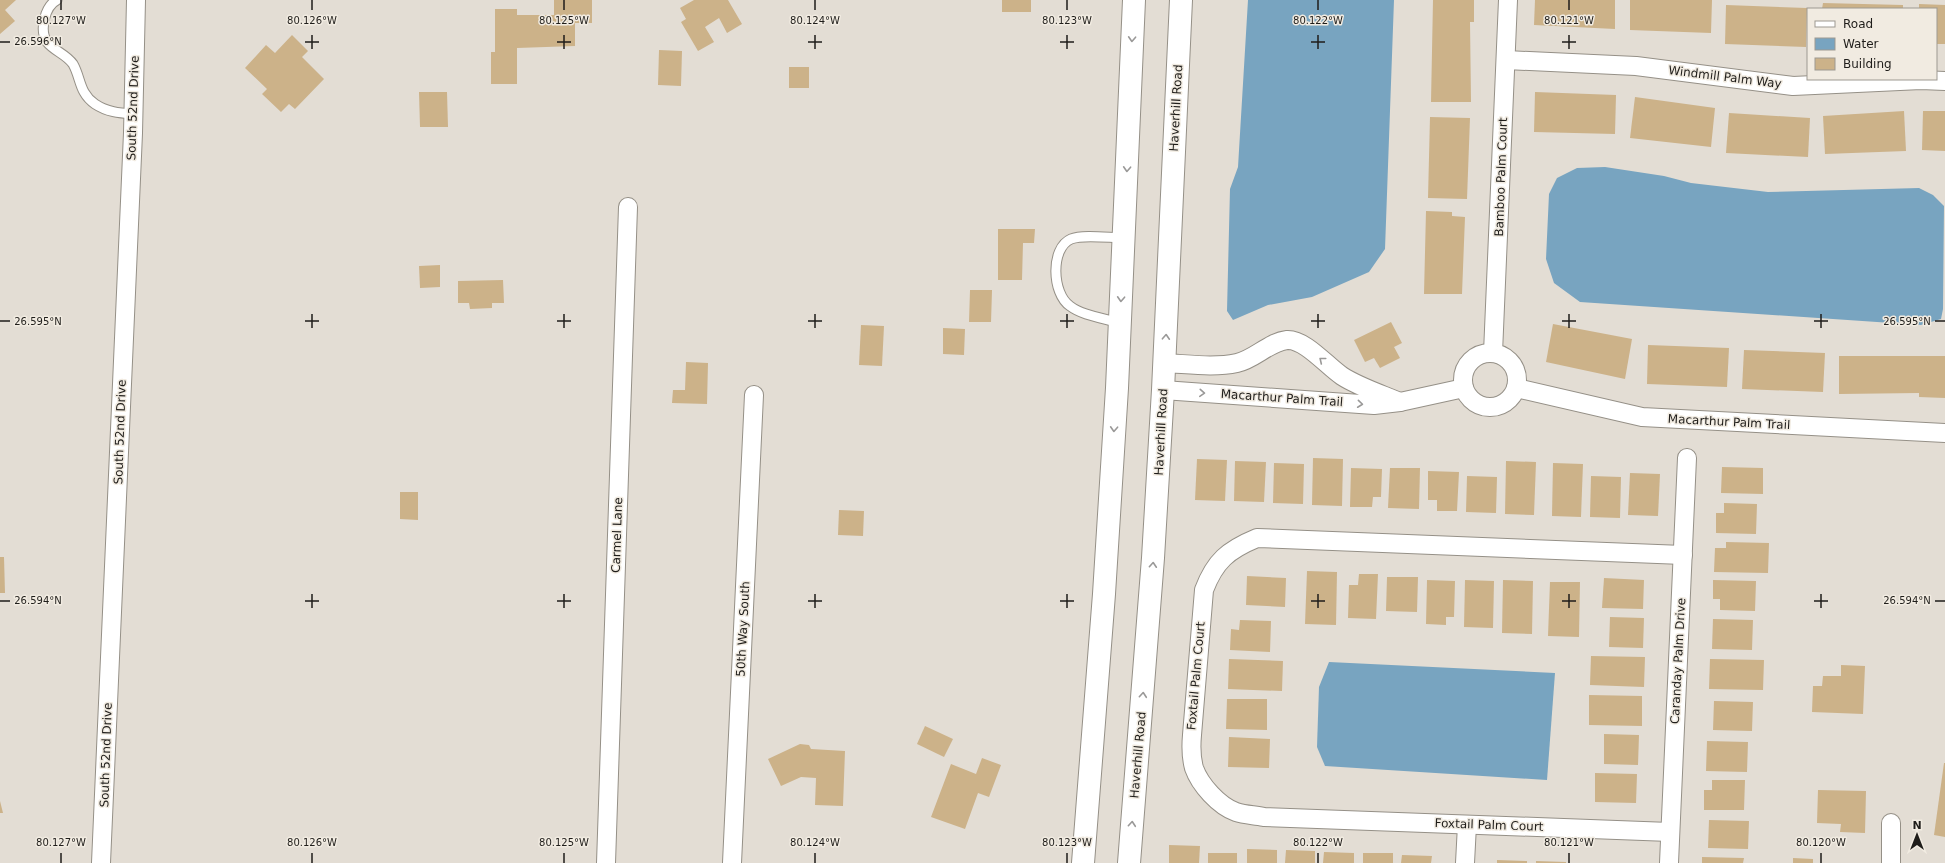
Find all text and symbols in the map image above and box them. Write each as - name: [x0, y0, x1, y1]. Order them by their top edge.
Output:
- legend: [1807, 8, 1937, 80]
- text: 80.127°W: [36, 15, 86, 26]
- text: 80.126°W: [287, 15, 337, 26]
- text: 80.125°W: [539, 15, 589, 26]
- text: 80.124°W: [790, 15, 840, 26]
- text: 80.123°W: [1042, 15, 1092, 26]
- text: 80.122°W: [1293, 15, 1343, 26]
- text: 80.121°W: [1544, 15, 1594, 26]
- text: Road: [1843, 17, 1873, 31]
- text: 26.596°N: [14, 36, 62, 47]
- one-way arrow: [1128, 36, 1137, 42]
- text: Water: [1843, 37, 1879, 51]
- street label: South 52nd Drive: [124, 55, 142, 161]
- text: Building: [1843, 57, 1892, 71]
- street label: Windmill Palm Way: [1668, 63, 1782, 91]
- street label: Haverhill Road: [1167, 64, 1185, 152]
- street label: Bamboo Palm Court: [1492, 117, 1510, 237]
- one-way arrow: [1122, 166, 1131, 172]
- one-way arrow: [1116, 296, 1125, 302]
- text: 26.595°N: [14, 316, 62, 327]
- text: 26.595°N: [1883, 316, 1931, 327]
- one-way arrow: [1161, 334, 1170, 340]
- one-way arrow: [1319, 358, 1326, 365]
- street label: South 52nd Drive: [111, 379, 129, 485]
- street label: Macarthur Palm Trail: [1220, 387, 1344, 409]
- street label: Haverhill Road: [1152, 388, 1170, 476]
- one-way arrow: [1199, 388, 1205, 397]
- one-way arrow: [1357, 399, 1363, 408]
- street label: Macarthur Palm Trail: [1667, 412, 1791, 432]
- one-way arrow: [1110, 426, 1119, 432]
- street label: Carmel Lane: [609, 497, 625, 573]
- one-way arrow: [1148, 562, 1157, 568]
- street label: 50th Way South: [734, 581, 752, 677]
- text: 26.594°N: [14, 595, 62, 606]
- text: 26.594°N: [1883, 595, 1931, 606]
- street label: Caranday Palm Drive: [1668, 598, 1688, 724]
- street label: Foxtail Palm Court: [1184, 621, 1208, 731]
- one-way arrow: [1138, 692, 1147, 698]
- street label: South 52nd Drive: [97, 702, 115, 808]
- street label: Haverhill Road: [1127, 711, 1149, 799]
- north arrow: [1897, 815, 1937, 855]
- street label: Foxtail Palm Court: [1434, 816, 1544, 834]
- text: N: [1912, 819, 1922, 832]
- one-way arrow: [1128, 821, 1137, 827]
- text: 80.127°W: [36, 837, 86, 848]
- text: 80.126°W: [287, 837, 337, 848]
- text: 80.125°W: [539, 837, 589, 848]
- text: 80.124°W: [790, 837, 840, 848]
- text: 80.123°W: [1042, 837, 1092, 848]
- text: 80.122°W: [1293, 837, 1343, 848]
- text: 80.121°W: [1544, 837, 1594, 848]
- text: 80.120°W: [1796, 837, 1846, 848]

